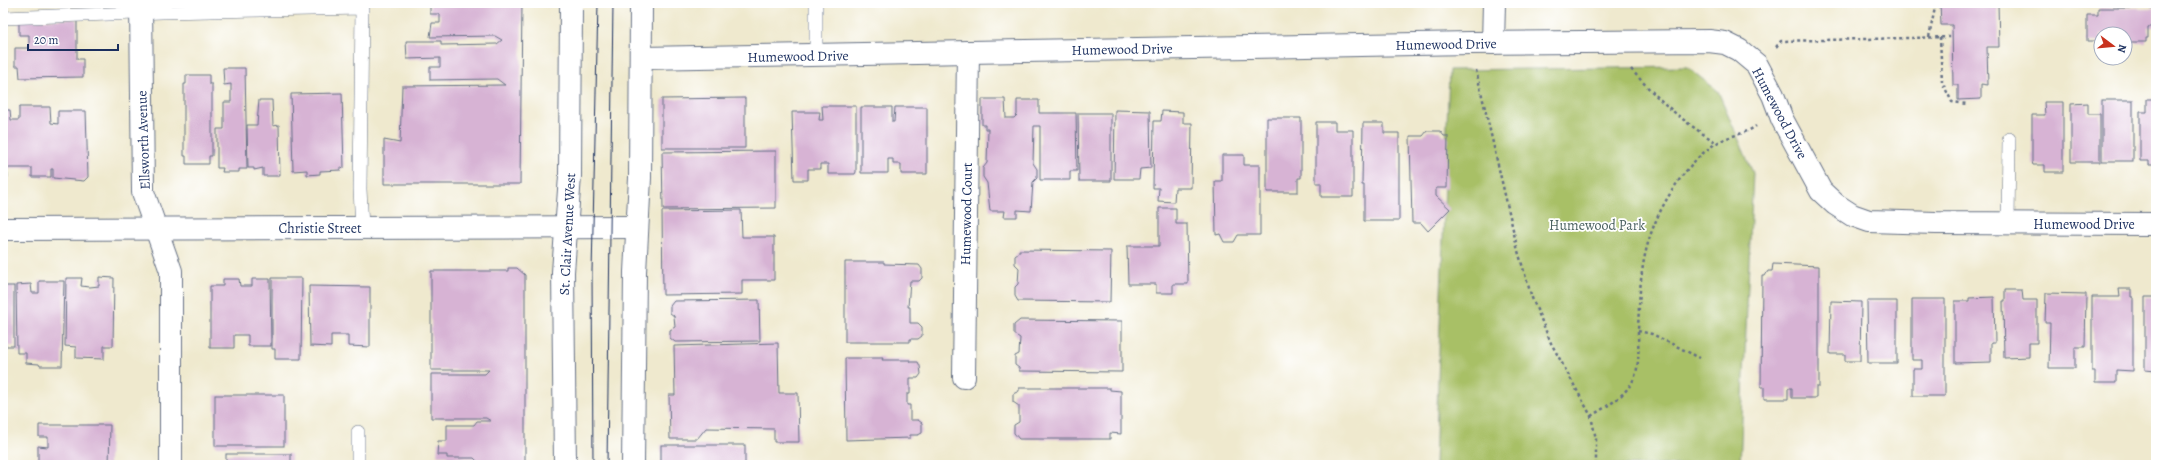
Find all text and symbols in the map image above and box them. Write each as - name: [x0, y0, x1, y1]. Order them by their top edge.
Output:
- scale bar: [28, 26, 118, 52]
- north arrow: [2093, 26, 2133, 66]
- text: 20 m: [34, 32, 58, 48]
- street label: Humewood Drive: [1395, 34, 1497, 55]
- street label: Humewood Drive: [1071, 39, 1173, 60]
- text: N: [2114, 43, 2130, 55]
- street label: Humewood Drive: [747, 46, 849, 67]
- street label: Humewood Drive: [1747, 64, 1812, 162]
- street label: Ellsworth Avenue: [132, 90, 155, 190]
- street label: Humewood Court: [956, 162, 977, 266]
- street label: St. Clair Avenue West: [555, 172, 580, 296]
- street label: Humewood Drive: [2033, 215, 2135, 234]
- park label: Humewood Park: [1549, 216, 1645, 235]
- street label: Christie Street: [278, 219, 362, 238]

